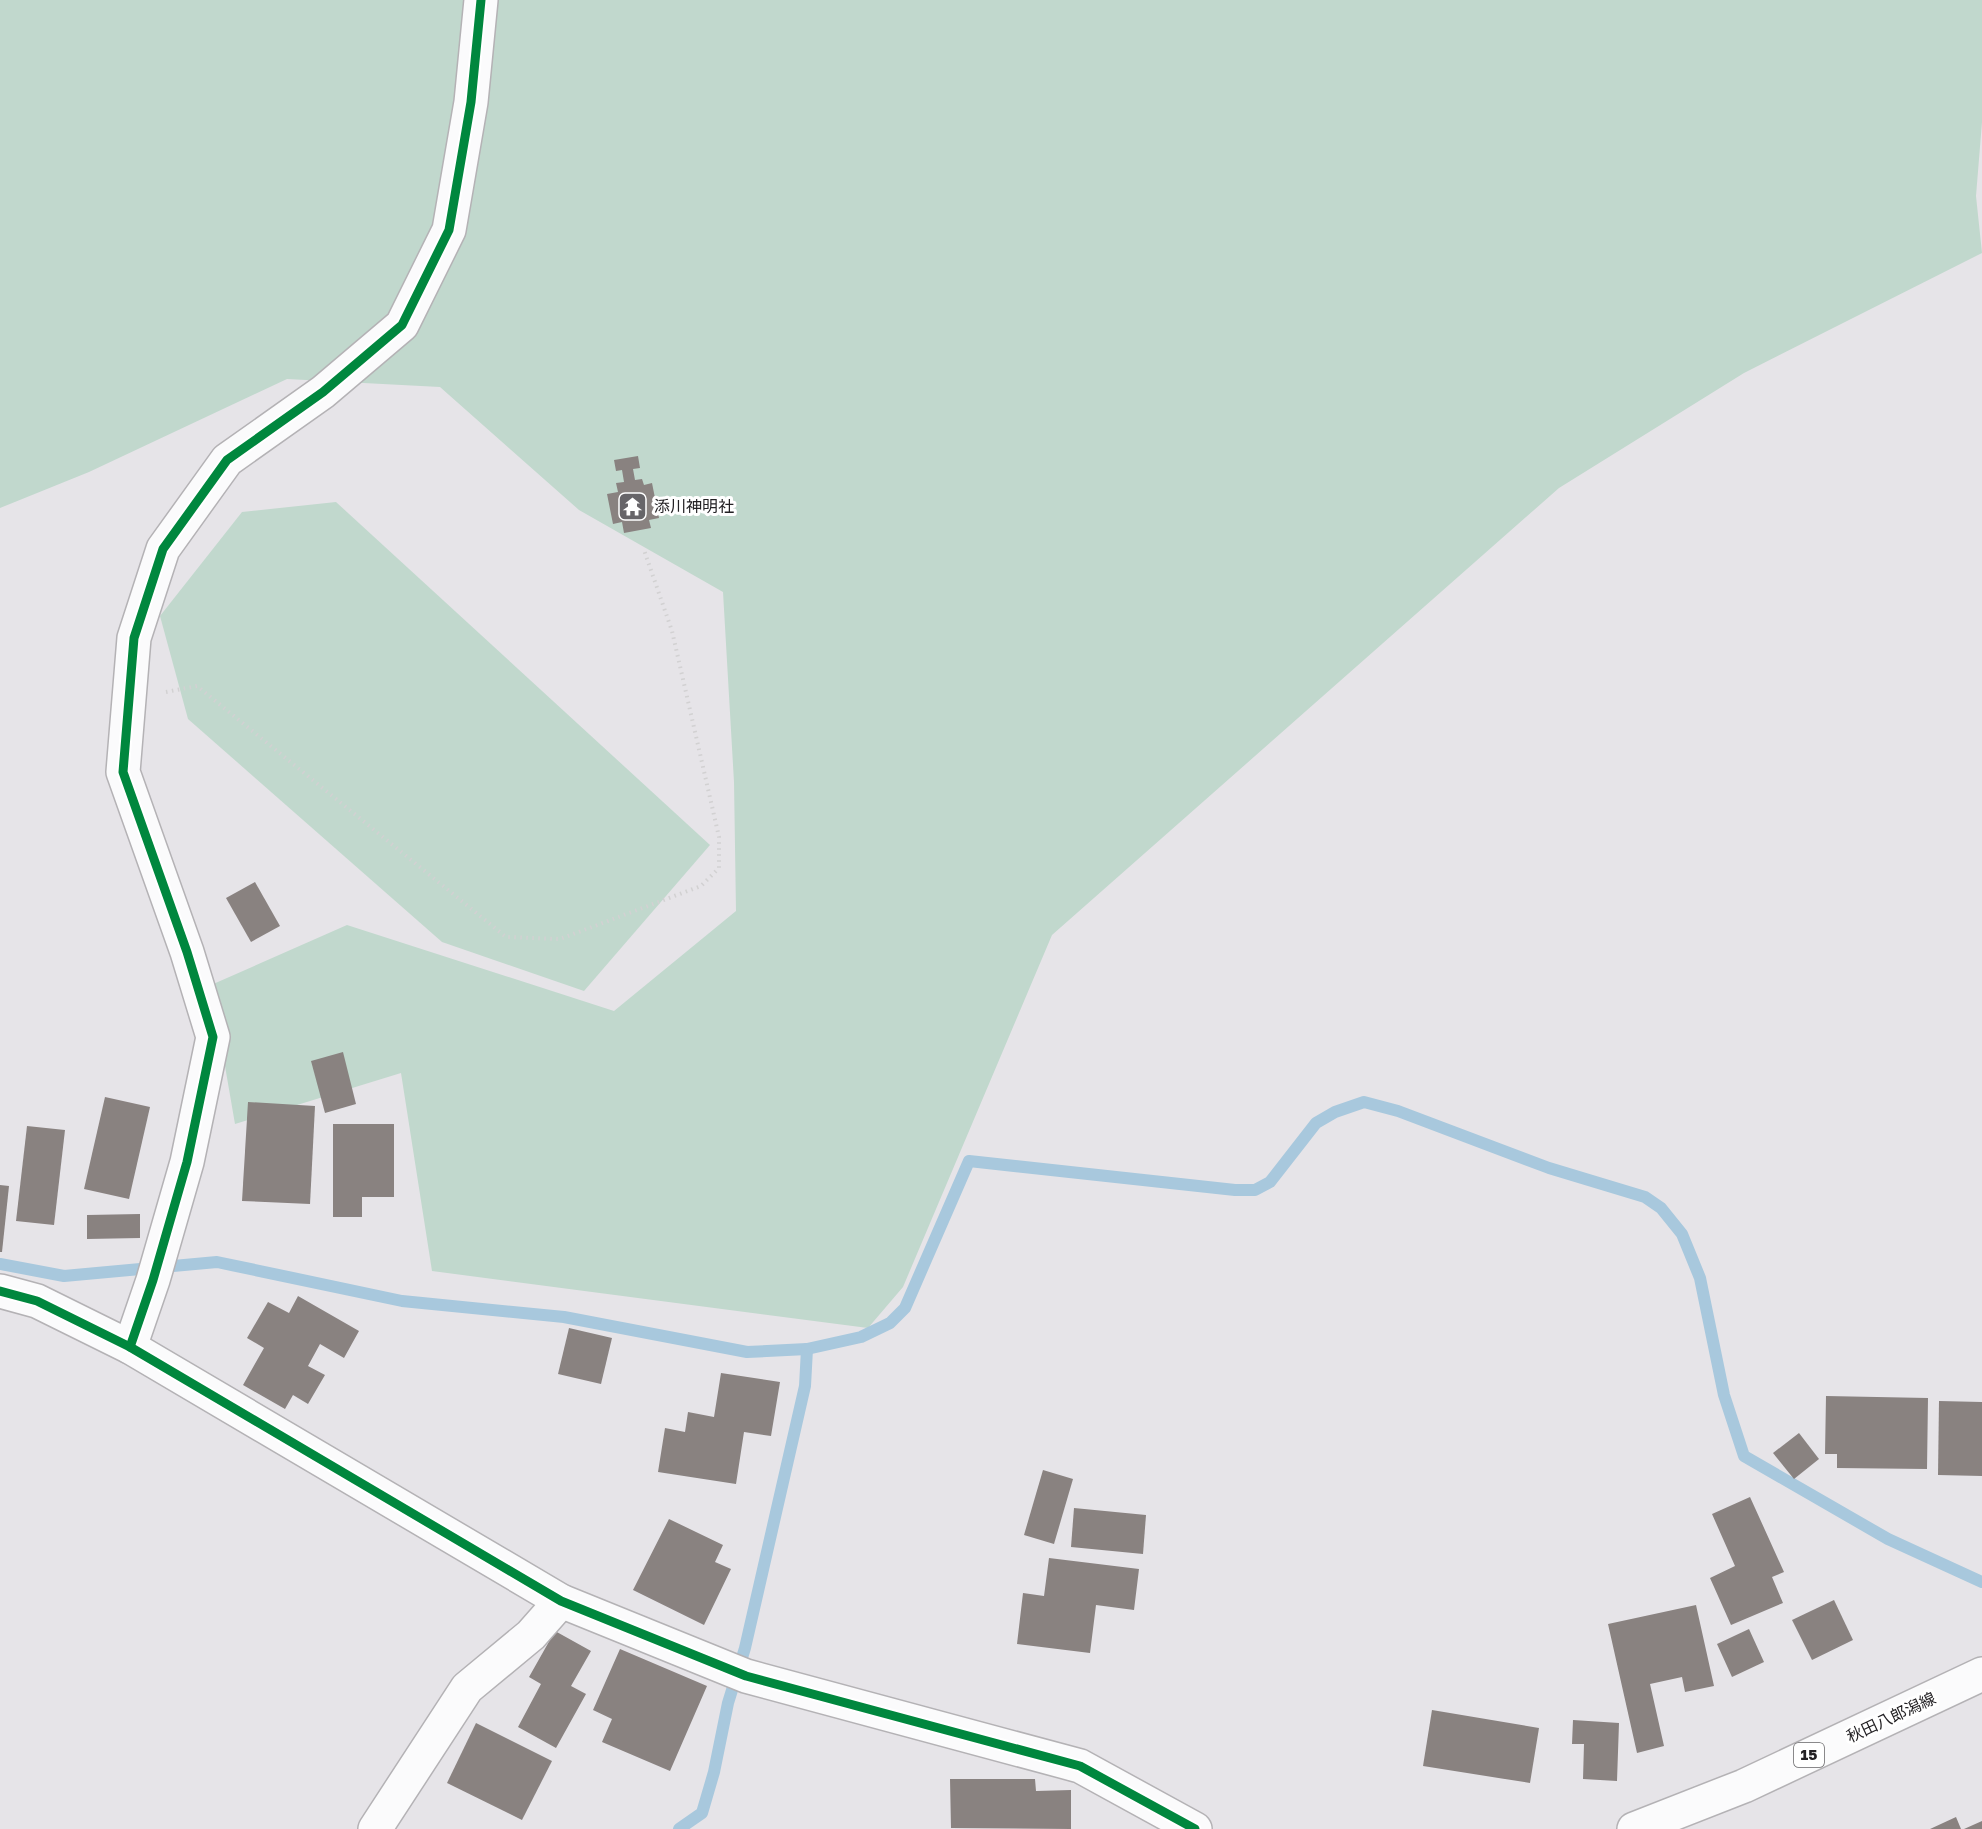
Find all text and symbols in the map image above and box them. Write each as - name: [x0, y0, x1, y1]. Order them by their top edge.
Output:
- temple icon: 添川神明社: [617, 490, 649, 522]
- place label: 添川神明社: [654, 496, 734, 516]
- street label: 秋田八郎潟線: [1843, 1688, 1939, 1746]
- road number: 15: [1794, 1743, 1824, 1767]

